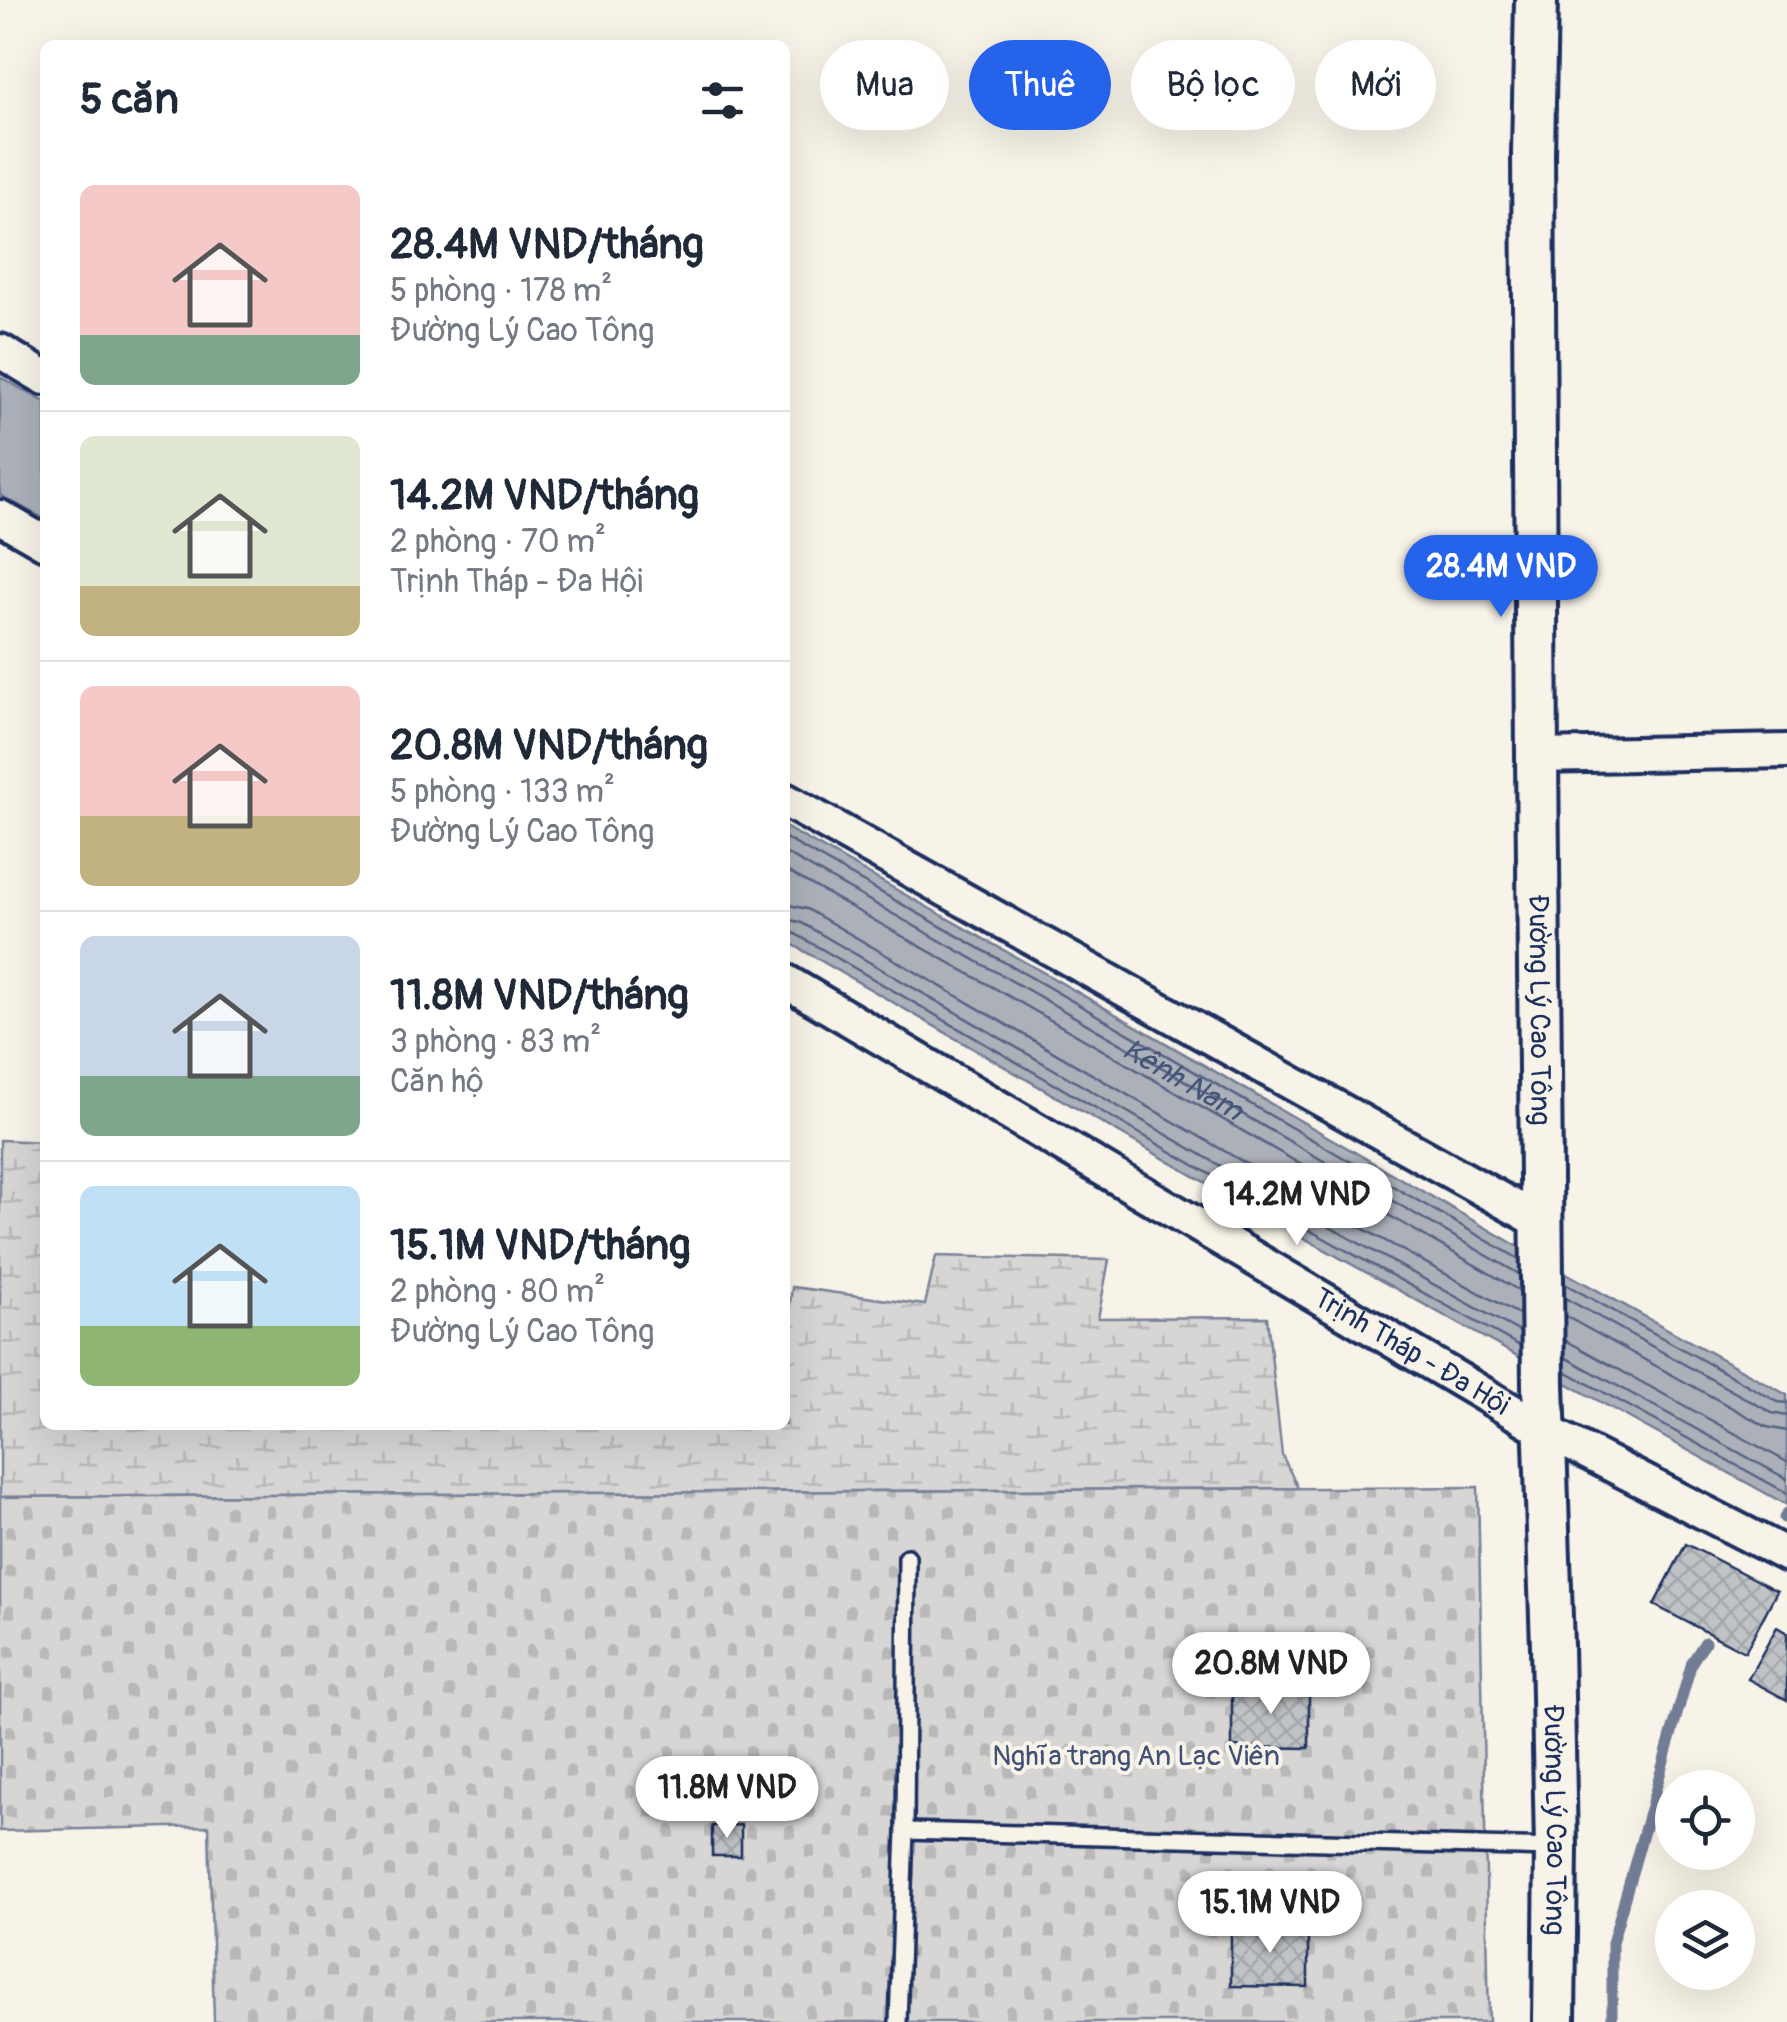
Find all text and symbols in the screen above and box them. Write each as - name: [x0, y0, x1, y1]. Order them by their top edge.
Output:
- chip: Mua: [820, 40, 949, 130]
- chip: Thuê: [969, 40, 1111, 130]
- chip: Bộ lọc: [1131, 40, 1295, 130]
- chip: Mới: [1315, 40, 1436, 130]
- icon: filters: [695, 73, 750, 128]
- text: 5 căn: [80, 74, 179, 126]
- text: 28.4M VND/tháng: [390, 219, 704, 271]
- icon: home: [160, 225, 280, 345]
- text: 5 phòng · 178 m²: [390, 271, 612, 311]
- text: Đường Lý Cao Tông: [390, 311, 654, 351]
- text: 14.2M VND/tháng: [390, 470, 699, 522]
- icon: home: [160, 476, 280, 596]
- text: 2 phòng · 70 m²: [390, 522, 606, 562]
- pin: 28.4M VND: [1387, 535, 1615, 620]
- text: 28.4M VND: [1426, 547, 1576, 587]
- text: Trịnh Tháp - Đa Hội: [390, 562, 643, 602]
- text: 20.8M VND/tháng: [390, 720, 708, 772]
- icon: home: [160, 726, 280, 846]
- text: 5 phòng · 133 m²: [390, 772, 615, 812]
- text: Đường Lý Cao Tông: [390, 812, 654, 852]
- street label: Đường Lý Cao Tông: [1521, 894, 1558, 1126]
- text: 11.8M VND/tháng: [390, 970, 689, 1022]
- icon: home: [160, 976, 280, 1096]
- text: 3 phòng · 83 m²: [390, 1022, 601, 1062]
- water label: Kênh Nam: [1116, 1030, 1252, 1130]
- text: Căn hộ: [390, 1062, 484, 1102]
- pin: 14.2M VND: [1183, 1163, 1411, 1248]
- text: 14.2M VND: [1224, 1175, 1370, 1215]
- text: 15.1M VND/tháng: [390, 1220, 690, 1272]
- icon: home: [160, 1226, 280, 1346]
- text: 2 phòng · 80 m²: [390, 1272, 605, 1312]
- street label: Trịnh Tháp - Đa Hội: [1307, 1280, 1516, 1423]
- text: Đường Lý Cao Tông: [390, 1312, 654, 1352]
- pin: 20.8M VND: [1157, 1632, 1385, 1717]
- text: 20.8M VND: [1194, 1644, 1348, 1684]
- street label: Đường Lý Cao Tông: [1536, 1704, 1574, 1936]
- park label: Nghĩa trang An Lạc Viên: [992, 1739, 1280, 1774]
- pin: 11.8M VND: [613, 1756, 841, 1841]
- text: 11.8M VND: [657, 1768, 797, 1808]
- map controls: [1655, 1770, 1755, 1990]
- button: locate: [1655, 1770, 1755, 1870]
- pin: 15.1M VND: [1156, 1871, 1384, 1956]
- text: 15.1M VND: [1200, 1883, 1340, 1923]
- button: layers: [1655, 1890, 1755, 1990]

